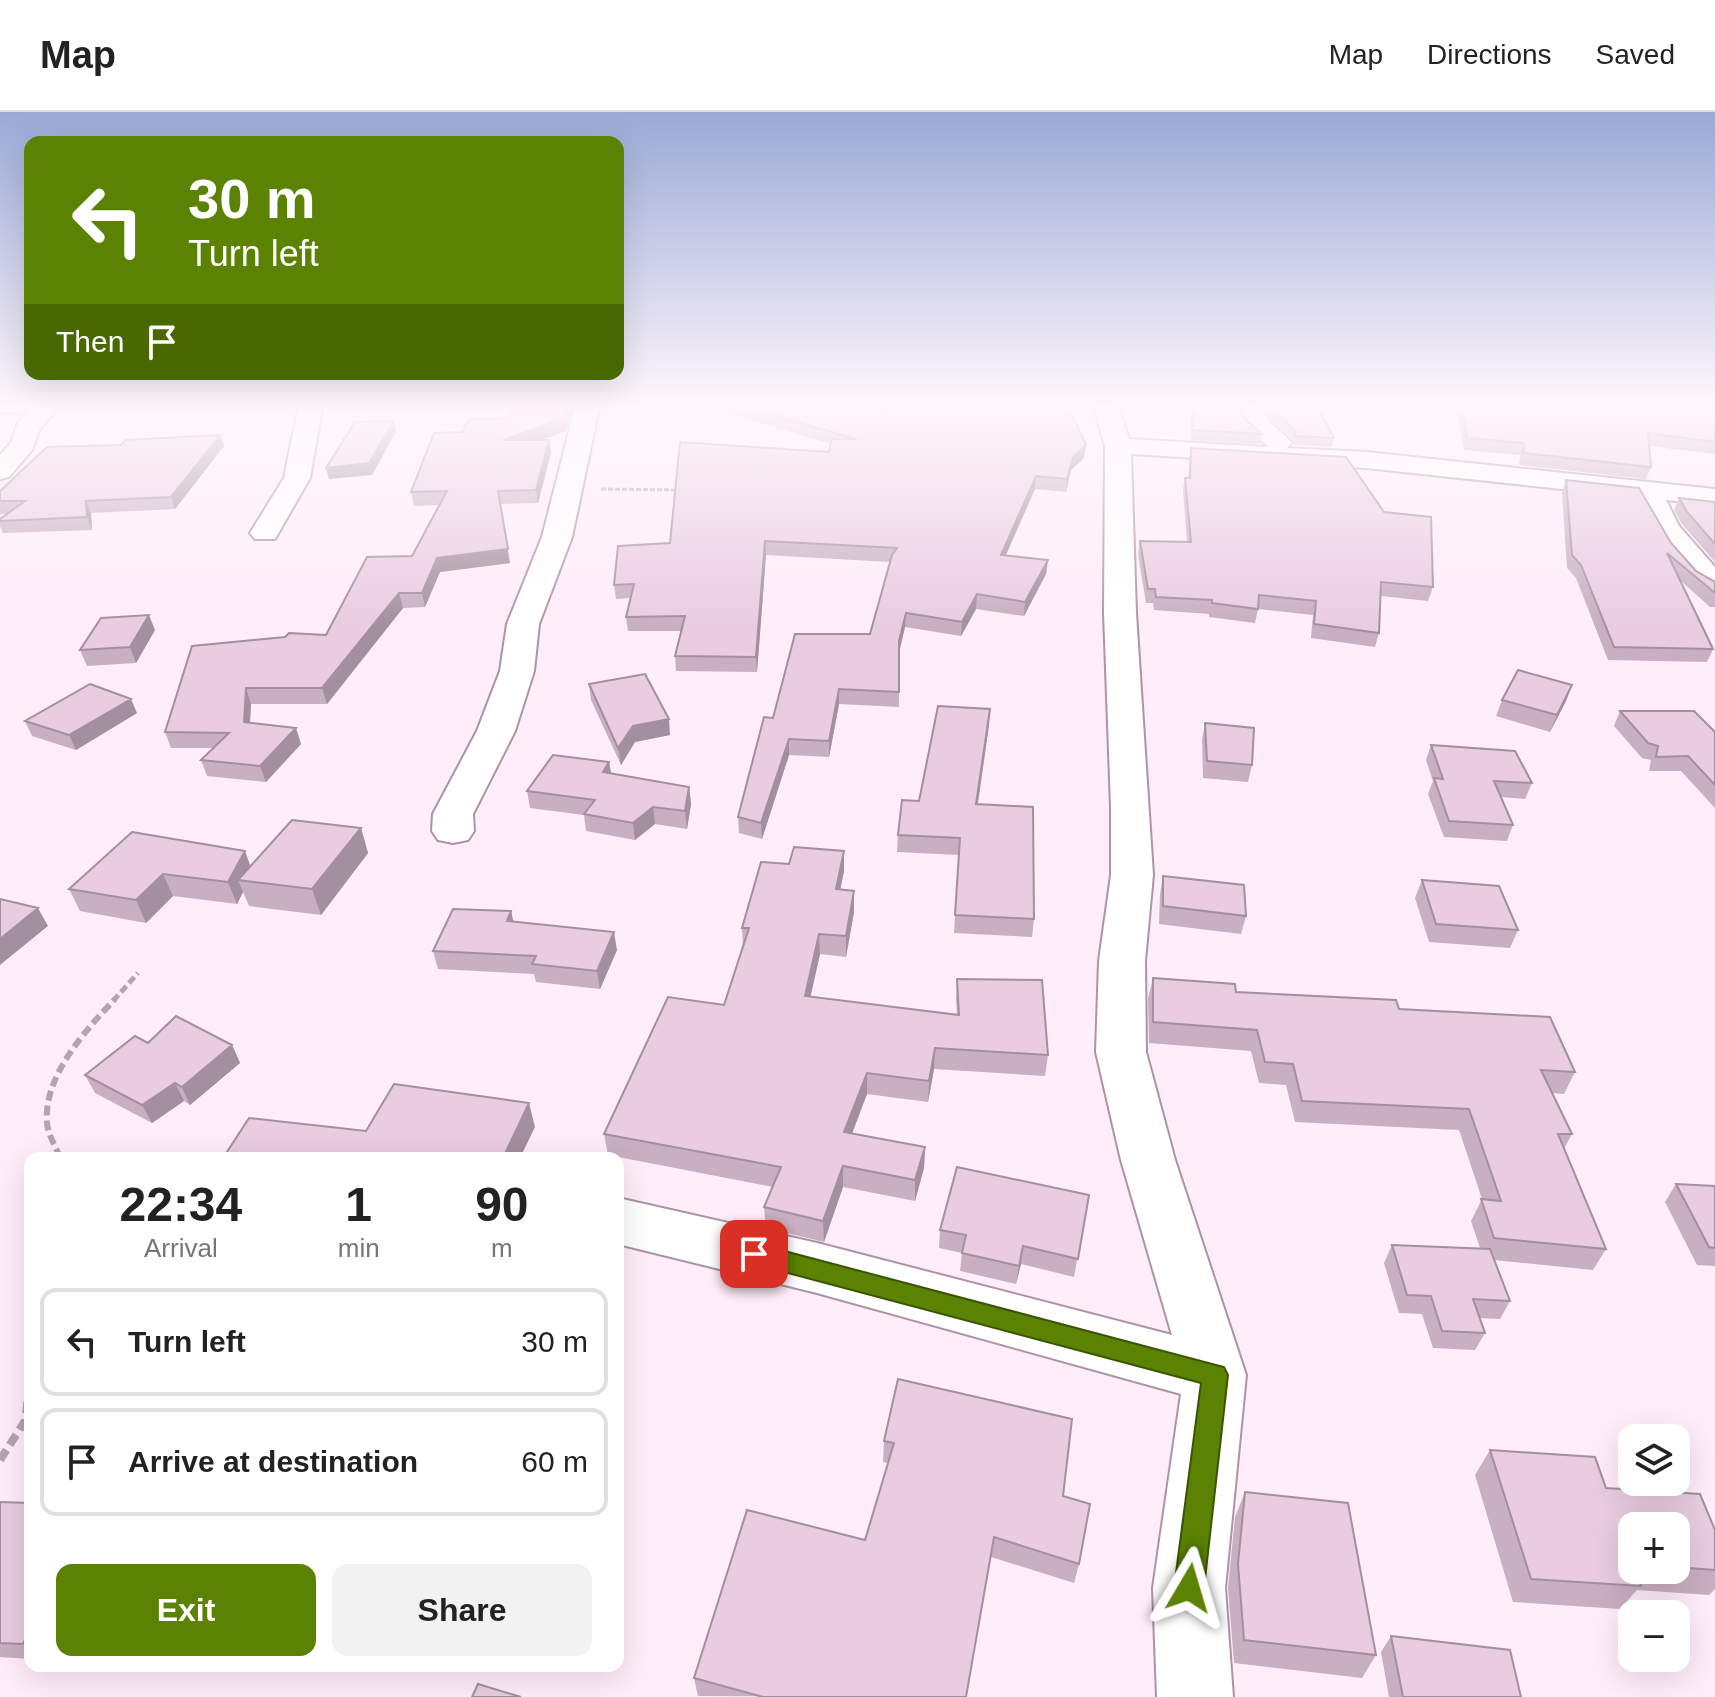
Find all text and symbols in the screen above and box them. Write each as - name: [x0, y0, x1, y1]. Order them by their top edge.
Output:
- text: Map: [40, 34, 116, 76]
- text: Map: [1329, 39, 1383, 70]
- text: Directions: [1427, 39, 1552, 70]
- text: Saved: [1596, 39, 1675, 70]
- text: 30 m: [188, 167, 316, 230]
- icon: left: [56, 168, 160, 272]
- text: Turn left: [188, 233, 319, 274]
- icon: arrive: [140, 320, 184, 364]
- text: Then: [56, 325, 124, 358]
- text: 22:34: [119, 1178, 242, 1231]
- text: 1: [345, 1178, 372, 1231]
- text: 90: [475, 1178, 529, 1231]
- pin: [720, 1220, 788, 1288]
- icon: arrive: [732, 1232, 776, 1276]
- text: Arrival: [144, 1233, 218, 1263]
- text: min: [338, 1233, 380, 1263]
- text: m: [491, 1233, 513, 1263]
- icon: left: [60, 1320, 104, 1364]
- text: Turn left: [128, 1325, 246, 1358]
- text: 30 m: [521, 1325, 588, 1358]
- map controls: [1618, 1424, 1690, 1672]
- button: layers: [1618, 1424, 1690, 1496]
- icon: arrive: [60, 1440, 104, 1484]
- text: Arrive at destination: [128, 1445, 418, 1478]
- text: 60 m: [521, 1445, 588, 1478]
- button: +: [1618, 1512, 1690, 1584]
- position arrow: [1147, 1546, 1231, 1630]
- button: Exit: [56, 1564, 316, 1656]
- button: Share: [332, 1564, 592, 1656]
- button: −: [1618, 1600, 1690, 1672]

